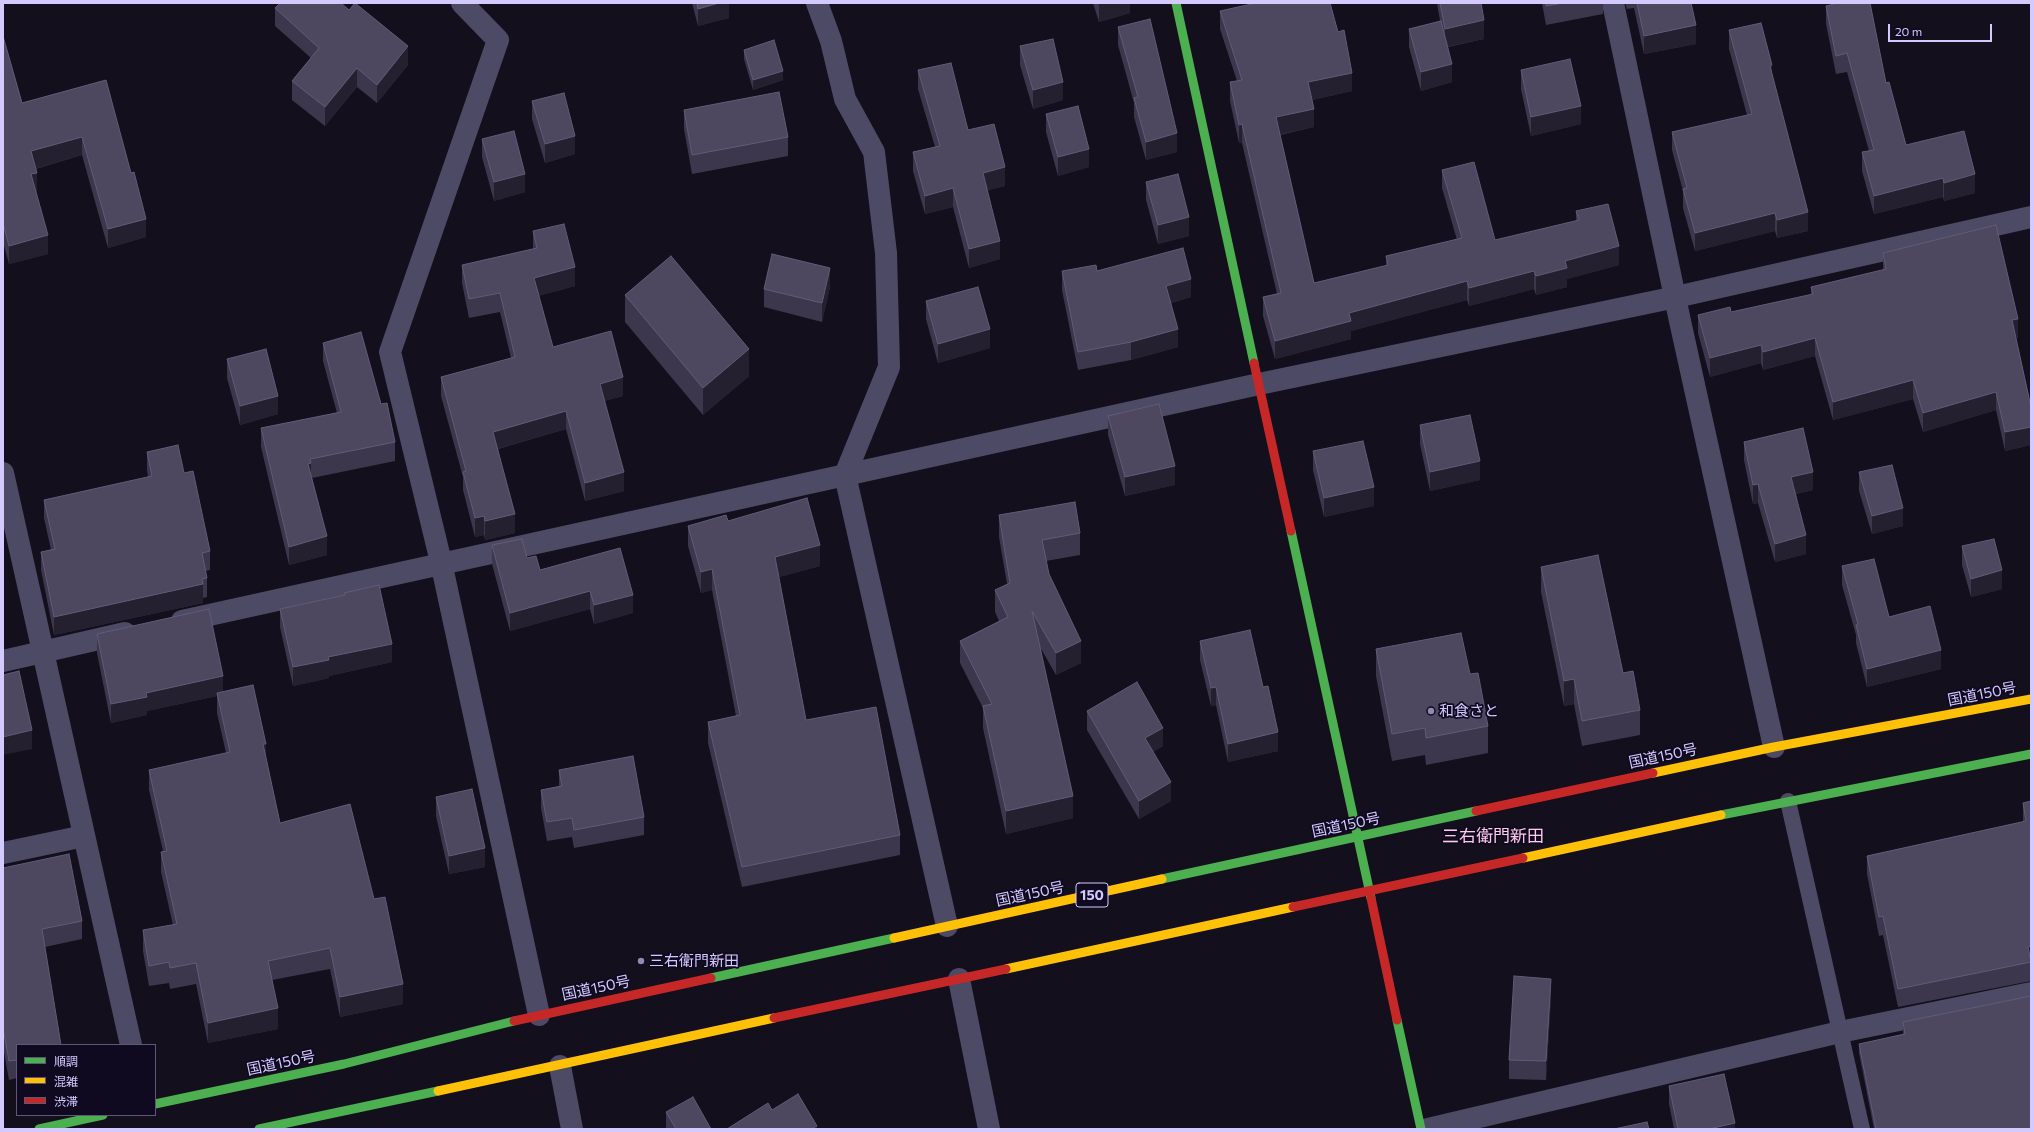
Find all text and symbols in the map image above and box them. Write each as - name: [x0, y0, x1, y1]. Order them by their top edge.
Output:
- scale bar: [1890, 16, 1994, 42]
- text: 20 m: [1895, 24, 1922, 38]
- street label: 国道150号: [1946, 679, 2018, 709]
- place label: 和食さと: [1439, 702, 1499, 720]
- marker: 和食さと: [1426, 706, 1436, 716]
- street label: 国道150号: [1627, 740, 1699, 772]
- street label: 国道150号: [1310, 809, 1382, 841]
- district label: 三右衛門新田: [1442, 826, 1544, 846]
- street label: 国道150号: [994, 878, 1066, 910]
- road number: 150: [1076, 883, 1108, 907]
- place label: 三右衛門新田: [649, 952, 739, 970]
- marker: 三右衛門新田: [636, 956, 646, 966]
- street label: 国道150号: [560, 972, 632, 1004]
- legend: [16, 1044, 156, 1116]
- street label: 国道150号: [245, 1047, 317, 1079]
- text: 順調: [54, 1054, 78, 1068]
- text: 混雑: [54, 1074, 78, 1088]
- text: 渋滞: [54, 1094, 78, 1108]

